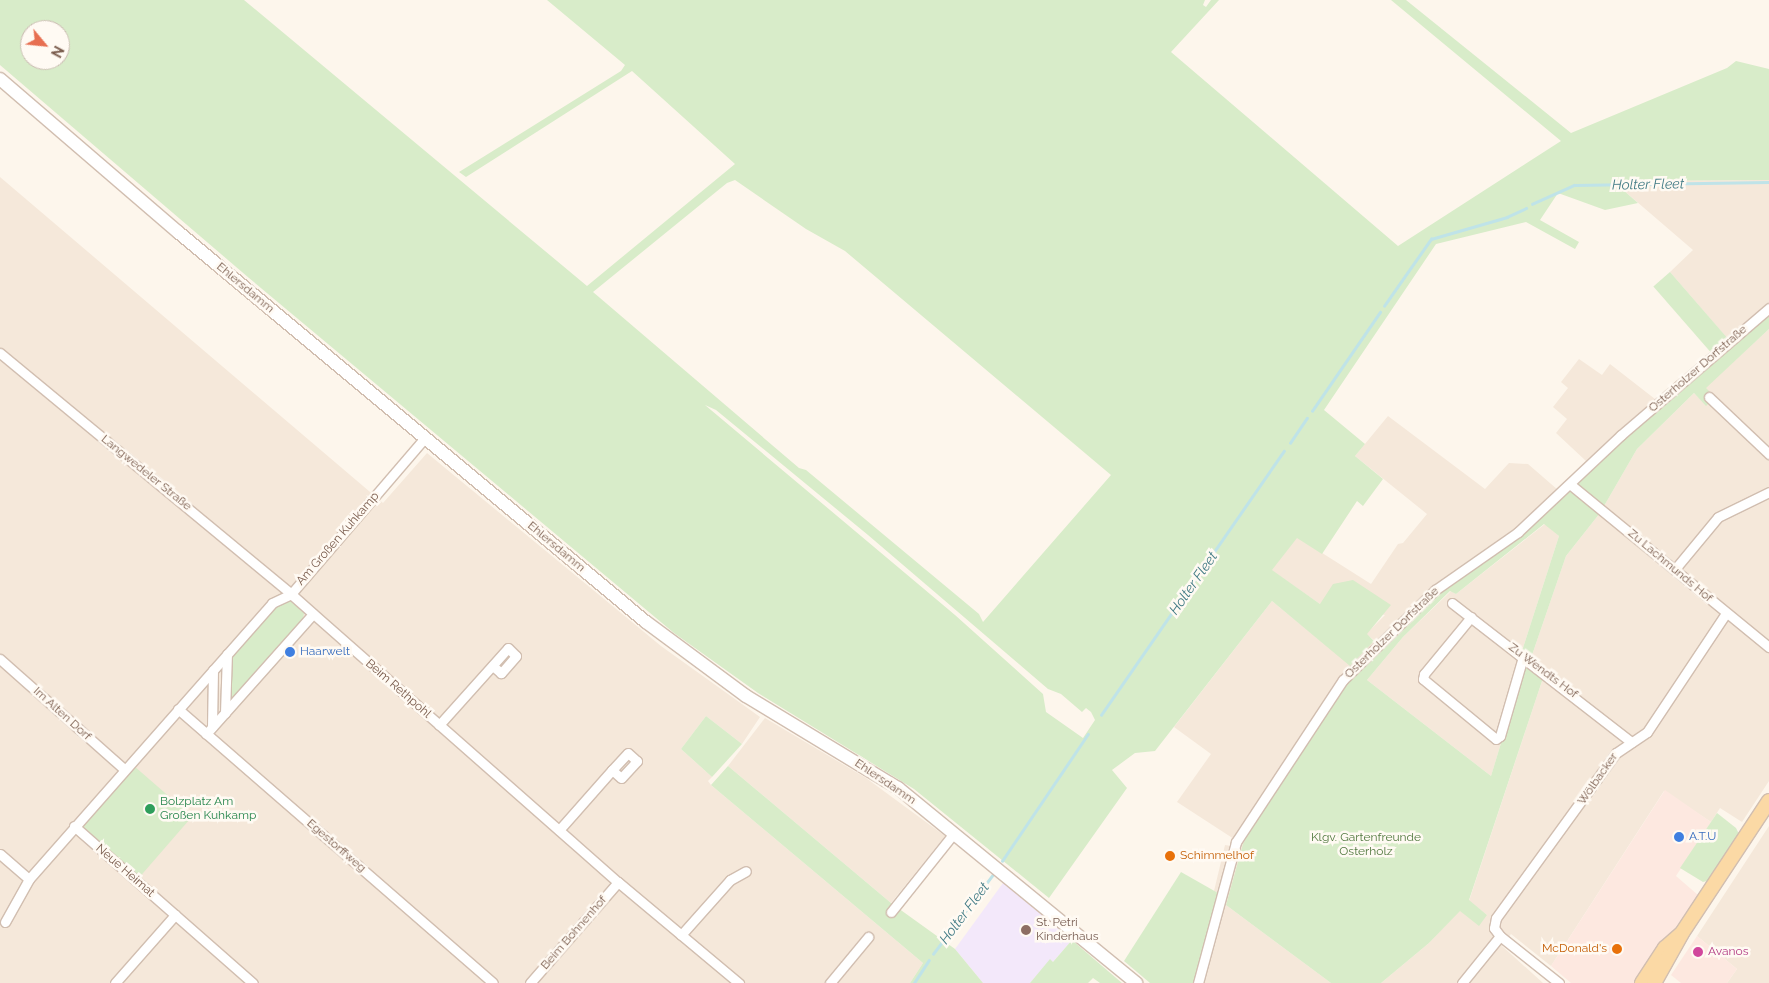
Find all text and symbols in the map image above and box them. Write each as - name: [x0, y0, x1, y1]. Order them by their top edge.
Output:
- north arrow: [20, 20, 70, 70]
- text: N: [48, 43, 67, 60]
- water label: Holter Fleet: [1612, 175, 1684, 193]
- street label: Ehlersdamm: [213, 260, 277, 316]
- street label: Osterholzer Dorfstraße: [1646, 322, 1750, 416]
- street label: Langwedeler Straße: [98, 432, 194, 514]
- street label: Am Großen Kuhkamp: [294, 490, 382, 588]
- street label: Ehlersdamm: [524, 519, 588, 575]
- street label: Zu Lachmunds Hof: [1625, 526, 1715, 606]
- water label: Holter Fleet: [1165, 548, 1221, 618]
- street label: Osterholzer Dorfstraße: [1342, 584, 1442, 682]
- street label: Zu Wendts Hof: [1505, 640, 1581, 702]
- place label: Haarwelt: [300, 645, 350, 659]
- marker: Haarwelt: [284, 646, 296, 658]
- street label: Beim Rethpohl: [362, 657, 434, 721]
- street label: Im Alten Dorf: [30, 684, 94, 744]
- street label: Wölbacker: [1575, 750, 1621, 808]
- street label: Ehlersdamm: [852, 756, 918, 808]
- place label: Bolzplatz Am Großen Kuhkamp: [160, 795, 256, 823]
- marker: Bolzplatz Am Großen Kuhkamp: [144, 803, 156, 815]
- street label: Egestorffweg: [303, 816, 369, 876]
- place label: A.T.U: [1689, 830, 1716, 844]
- park label: Klgv. Gartenfreunde Osterholz: [1311, 831, 1421, 859]
- marker: A.T.U: [1673, 831, 1685, 843]
- street label: Neue Heimat: [93, 841, 157, 901]
- place label: Schimmelhof: [1180, 849, 1254, 863]
- marker: Schimmelhof: [1164, 850, 1176, 862]
- water label: Holter Fleet: [935, 879, 993, 947]
- street label: Beim Bohnenhof: [538, 893, 610, 973]
- place label: St. Petri Kinderhaus: [1036, 916, 1099, 944]
- marker: St. Petri Kinderhaus: [1020, 924, 1032, 936]
- place label: McDonald's: [1542, 942, 1607, 956]
- marker: McDonald's: [1611, 943, 1623, 955]
- place label: Avanos: [1708, 945, 1748, 959]
- marker: Avanos: [1692, 946, 1704, 958]

